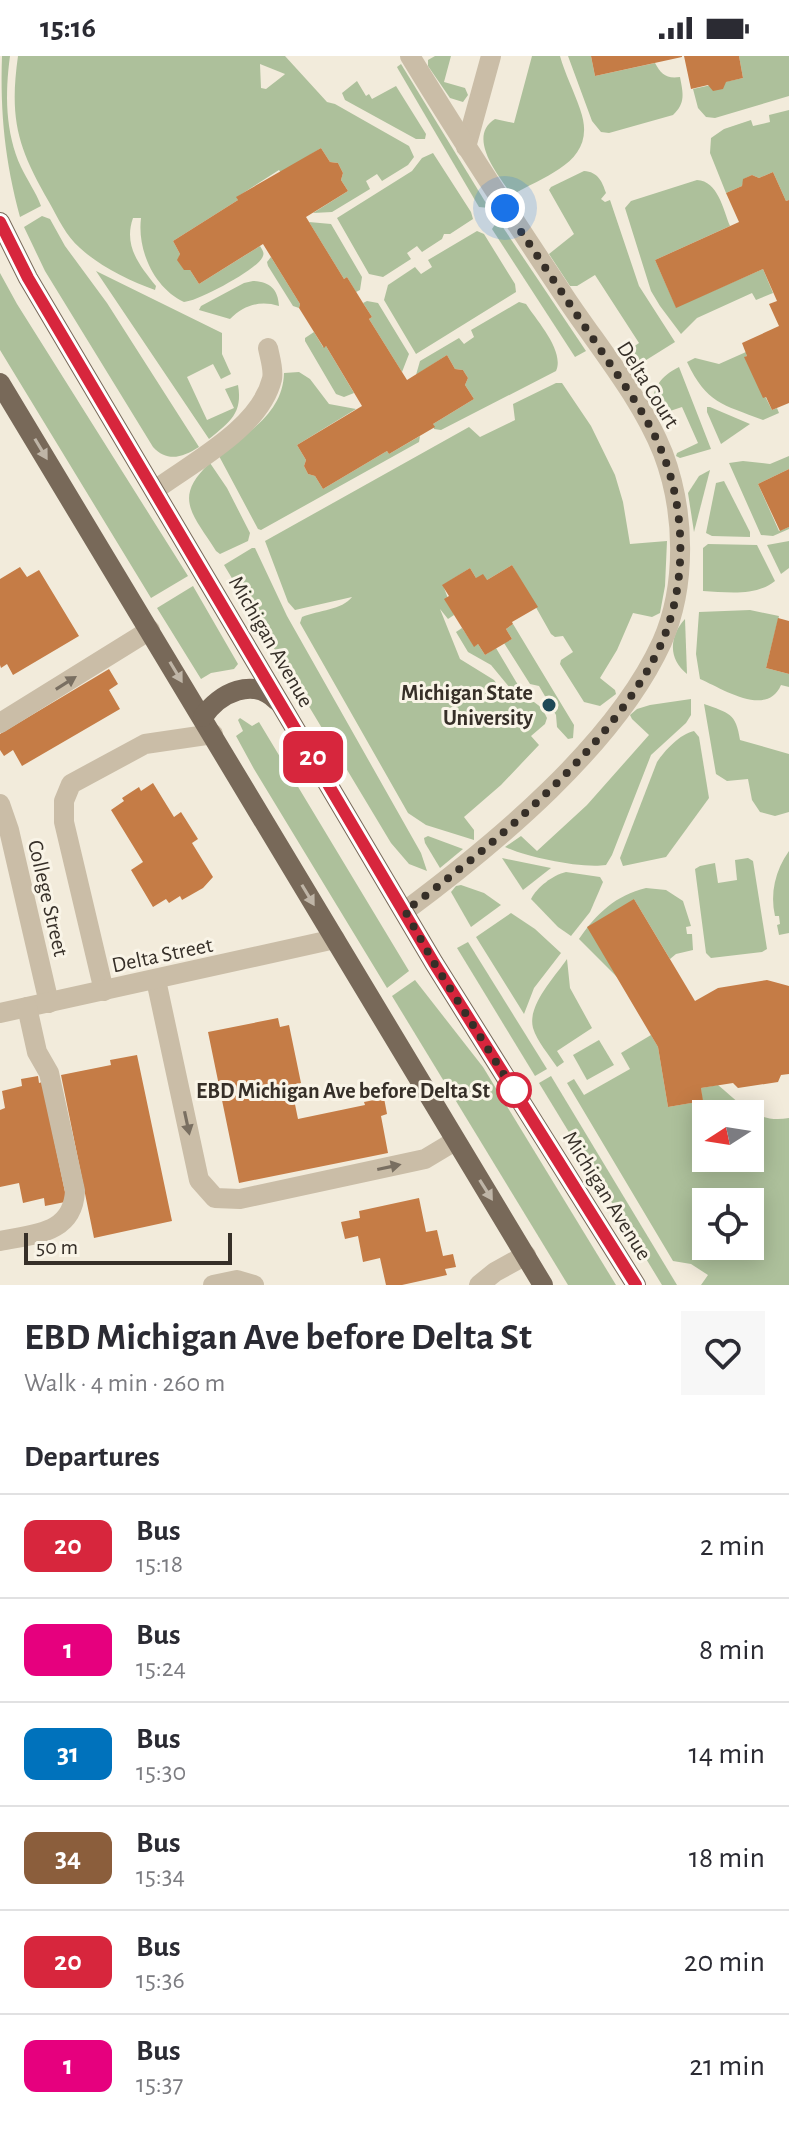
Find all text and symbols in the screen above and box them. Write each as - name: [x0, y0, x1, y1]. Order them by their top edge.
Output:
- text: 15:16: [40, 13, 96, 43]
- your location: [485, 188, 525, 228]
- street label: Delta Court: [613, 337, 683, 432]
- one-way arrow: [33, 438, 47, 460]
- street label: Michigan Avenue: [225, 572, 318, 711]
- one-way arrow: [168, 661, 182, 683]
- one-way arrow: [56, 675, 77, 690]
- place label: Michigan State University: [401, 682, 533, 730]
- marker: Michigan State University: [540, 696, 558, 714]
- line badge: 20: [277, 731, 349, 783]
- text: 20: [299, 743, 327, 771]
- street label: College Street: [24, 838, 72, 959]
- one-way arrow: [301, 884, 315, 906]
- street label: Delta Street: [110, 934, 215, 976]
- marker: EBD Michigan Ave before Delta St: [497, 1073, 531, 1107]
- place label: EBD Michigan Ave before Delta St: [196, 1080, 491, 1102]
- north arrow: [692, 1100, 764, 1172]
- map controls: [692, 1100, 764, 1260]
- one-way arrow: [181, 1111, 194, 1136]
- street label: Michigan Avenue: [559, 1127, 656, 1264]
- one-way arrow: [376, 1160, 401, 1173]
- one-way arrow: [478, 1179, 492, 1201]
- button: locate: [692, 1188, 764, 1260]
- scale bar: [24, 1229, 232, 1265]
- text: 50 m: [36, 1236, 78, 1258]
- button: heart: [681, 1311, 765, 1395]
- text: EBD Michigan Ave before Delta St: [24, 1319, 532, 1357]
- text: Walk · 4 min · 260 m: [24, 1370, 225, 1396]
- text: Departures: [24, 1442, 160, 1472]
- text: Bus: [136, 1516, 181, 1546]
- text: 2 min: [700, 1531, 765, 1561]
- text: 20: [54, 1532, 82, 1560]
- text: 15:18: [136, 1551, 183, 1577]
- text: Bus: [136, 1620, 181, 1650]
- text: 8 min: [699, 1635, 765, 1665]
- text: 1: [63, 1636, 73, 1664]
- text: 15:24: [136, 1655, 186, 1681]
- text: Bus: [136, 1724, 181, 1754]
- text: 14 min: [689, 1739, 765, 1769]
- text: 31: [57, 1740, 79, 1768]
- text: 15:30: [136, 1759, 186, 1785]
- text: Bus: [136, 1828, 181, 1858]
- text: 18 min: [689, 1843, 765, 1873]
- text: 34: [55, 1844, 81, 1872]
- text: 15:34: [136, 1863, 185, 1889]
- text: Bus: [136, 1932, 181, 1962]
- text: 20 min: [684, 1947, 765, 1977]
- text: 20: [54, 1948, 82, 1976]
- text: 15:36: [136, 1967, 185, 1993]
- text: Bus: [136, 2036, 181, 2066]
- text: 21 min: [689, 2051, 765, 2081]
- text: 1: [63, 2052, 73, 2080]
- text: 15:37: [136, 2071, 183, 2097]

